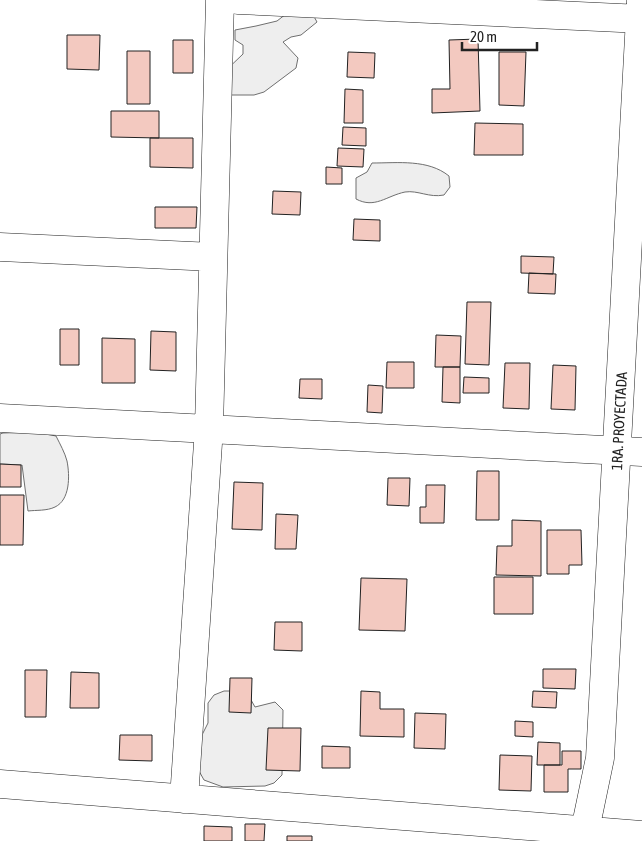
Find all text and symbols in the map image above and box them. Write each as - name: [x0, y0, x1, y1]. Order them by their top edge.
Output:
- scale bar: [462, 20, 537, 52]
- text: 20 m: [470, 28, 497, 45]
- street label: 1RA. PROYECTADA: [608, 371, 630, 471]

